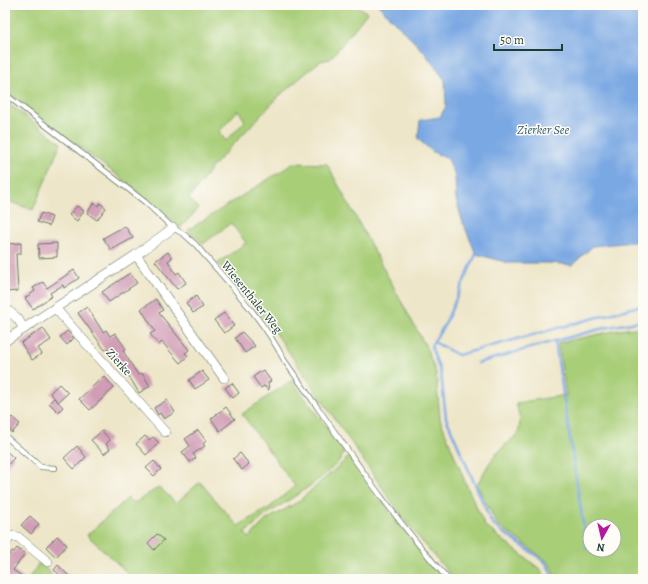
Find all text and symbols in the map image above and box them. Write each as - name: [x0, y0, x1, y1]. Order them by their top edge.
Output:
- scale bar: [494, 26, 562, 52]
- text: 50 m: [500, 32, 524, 48]
- water label: Zierker See: [517, 121, 569, 138]
- street label: Wiesenthaler Weg: [217, 257, 286, 337]
- street label: Zierke: [103, 345, 135, 379]
- north arrow: [582, 518, 622, 558]
- text: N: [596, 539, 606, 555]

